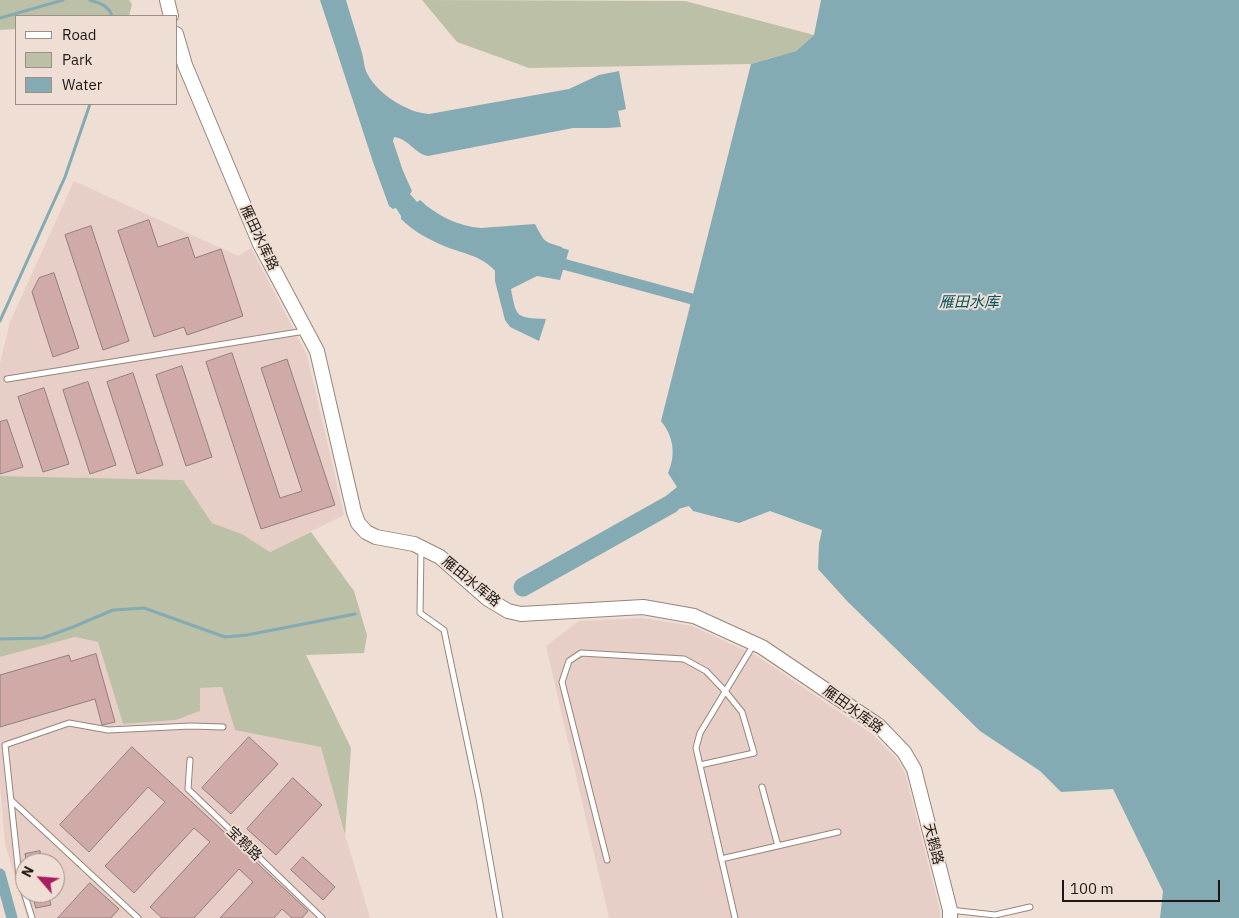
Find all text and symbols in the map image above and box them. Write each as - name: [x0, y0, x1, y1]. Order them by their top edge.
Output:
- legend: [15, 15, 178, 105]
- text: Road: [62, 25, 97, 44]
- text: Park: [62, 50, 92, 69]
- text: Water: [62, 75, 102, 94]
- street label: 雁田水库路: [237, 203, 281, 273]
- water label: 雁田水库: [939, 294, 999, 312]
- street label: 雁田水库路: [439, 553, 503, 611]
- street label: 雁田水库路: [820, 683, 886, 737]
- street label: 天鹅路: [920, 822, 946, 866]
- street label: 宝鹅路: [223, 823, 265, 865]
- north arrow: [15, 853, 65, 903]
- text: N: [17, 863, 38, 880]
- scale bar: [1064, 870, 1222, 902]
- text: 100 m: [1070, 879, 1114, 898]

